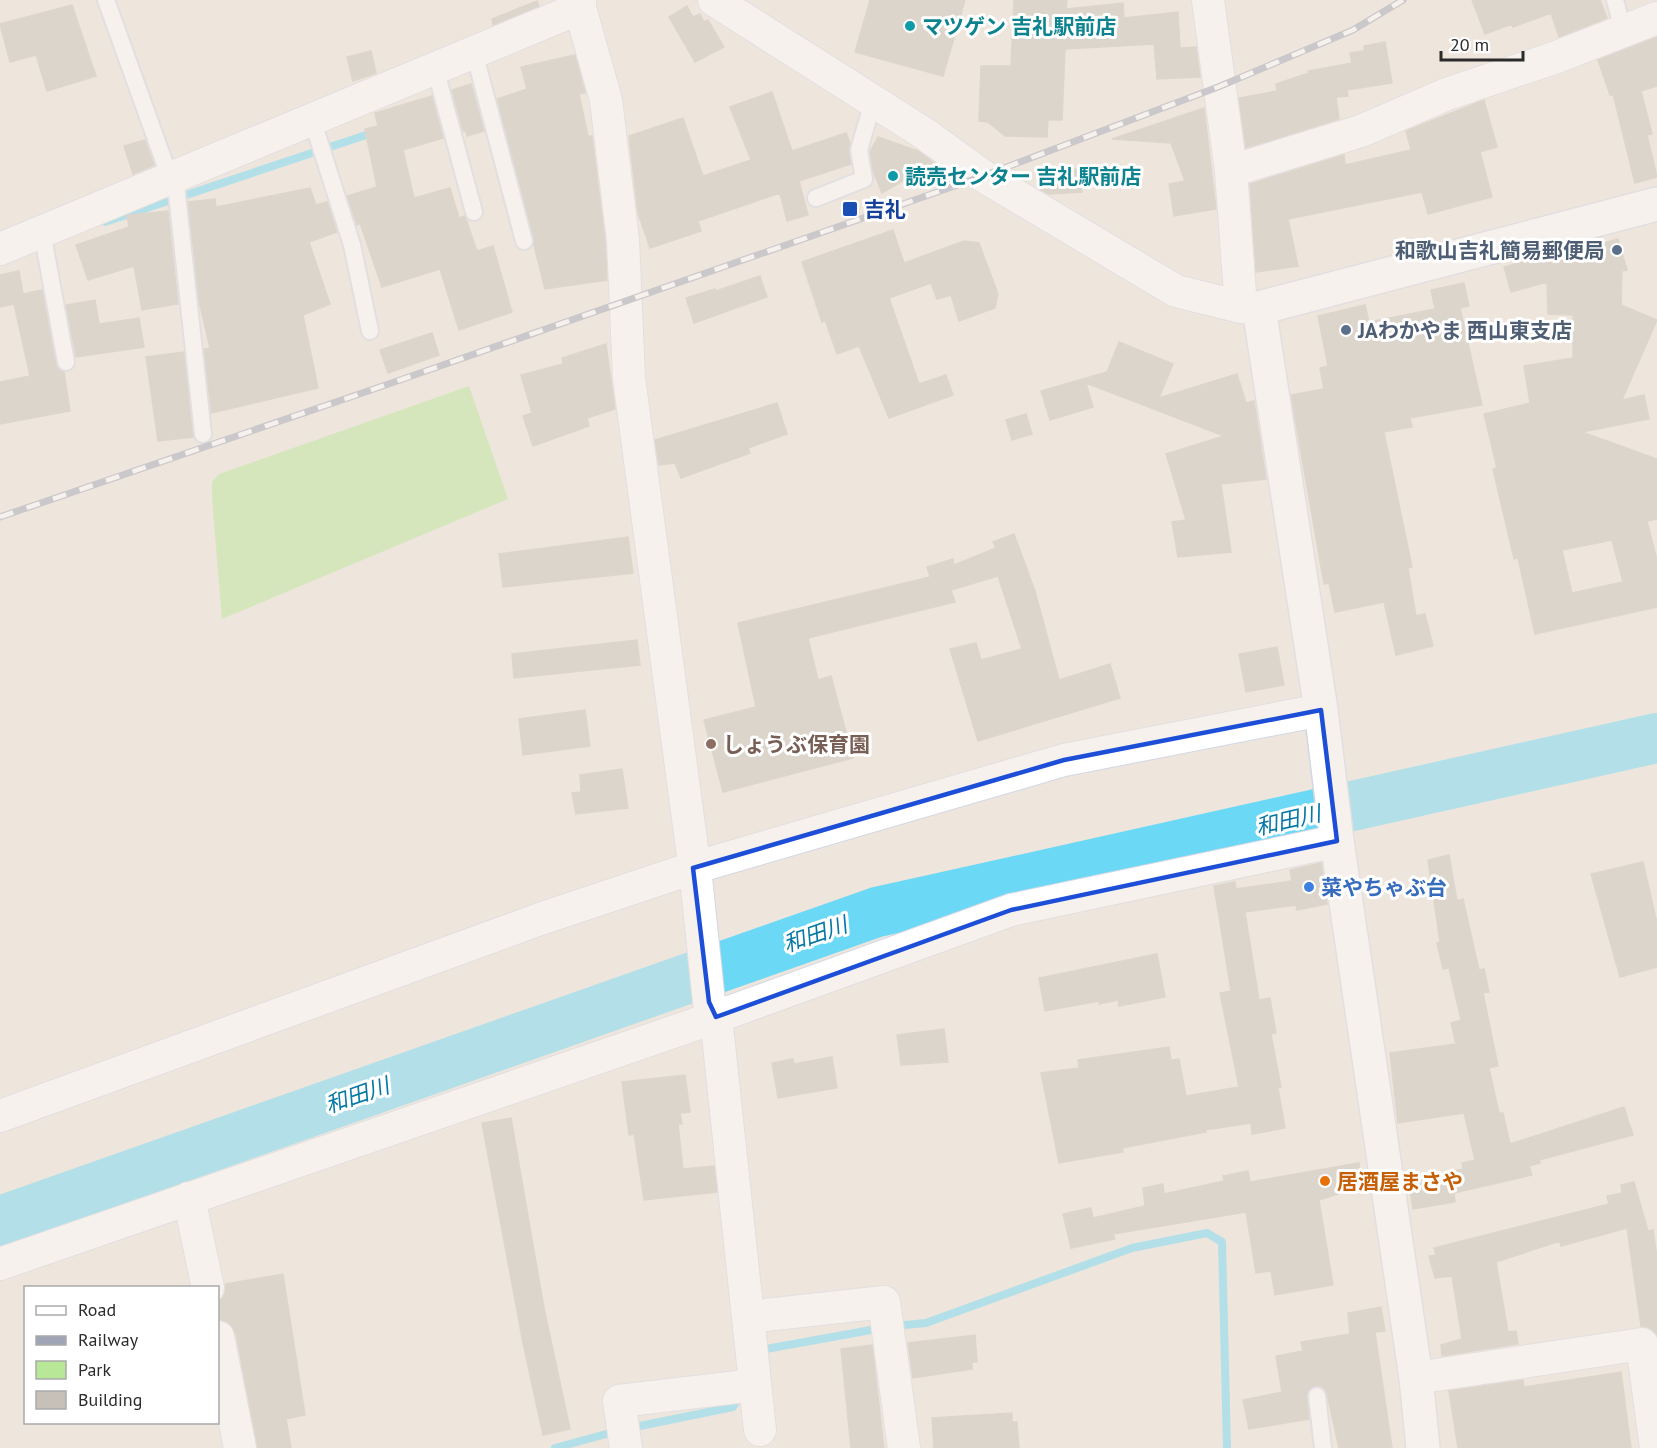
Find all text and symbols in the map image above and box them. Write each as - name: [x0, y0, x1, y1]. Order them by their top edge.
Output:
- place label: マツゲン 吉礼駅前店: [922, 13, 1116, 40]
- marker: マツゲン 吉礼駅前店: [903, 19, 917, 33]
- scale bar: [1441, 24, 1524, 62]
- text: 20 m: [1450, 33, 1489, 56]
- place label: 読売センター 吉礼駅前店: [905, 163, 1141, 190]
- marker: 読売センター 吉礼駅前店: [886, 169, 900, 183]
- place label: 吉礼: [864, 196, 906, 223]
- marker: 吉礼: [841, 200, 859, 218]
- place label: 和歌山吉礼簡易郵便局: [1395, 237, 1605, 264]
- marker: 和歌山吉礼簡易郵便局: [1610, 243, 1624, 257]
- place label: JAわかやま 西山東支店: [1357, 317, 1572, 344]
- marker: JAわかやま 西山東支店: [1339, 323, 1353, 337]
- place label: しょうぶ保育園: [723, 731, 870, 758]
- marker: しょうぶ保育園: [704, 737, 718, 751]
- water label: 和田川: [1253, 798, 1325, 841]
- place label: 菜やちゃぶ台: [1321, 874, 1447, 901]
- marker: 菜やちゃぶ台: [1302, 880, 1316, 894]
- water label: 和田川: [779, 909, 853, 958]
- water label: 和田川: [321, 1070, 395, 1119]
- place label: 居酒屋まさや: [1337, 1168, 1463, 1195]
- marker: 居酒屋まさや: [1318, 1174, 1332, 1188]
- legend: [24, 1286, 219, 1424]
- text: Road: [78, 1298, 116, 1321]
- text: Railway: [78, 1328, 139, 1351]
- text: Park: [78, 1358, 111, 1381]
- text: Building: [78, 1388, 142, 1411]

